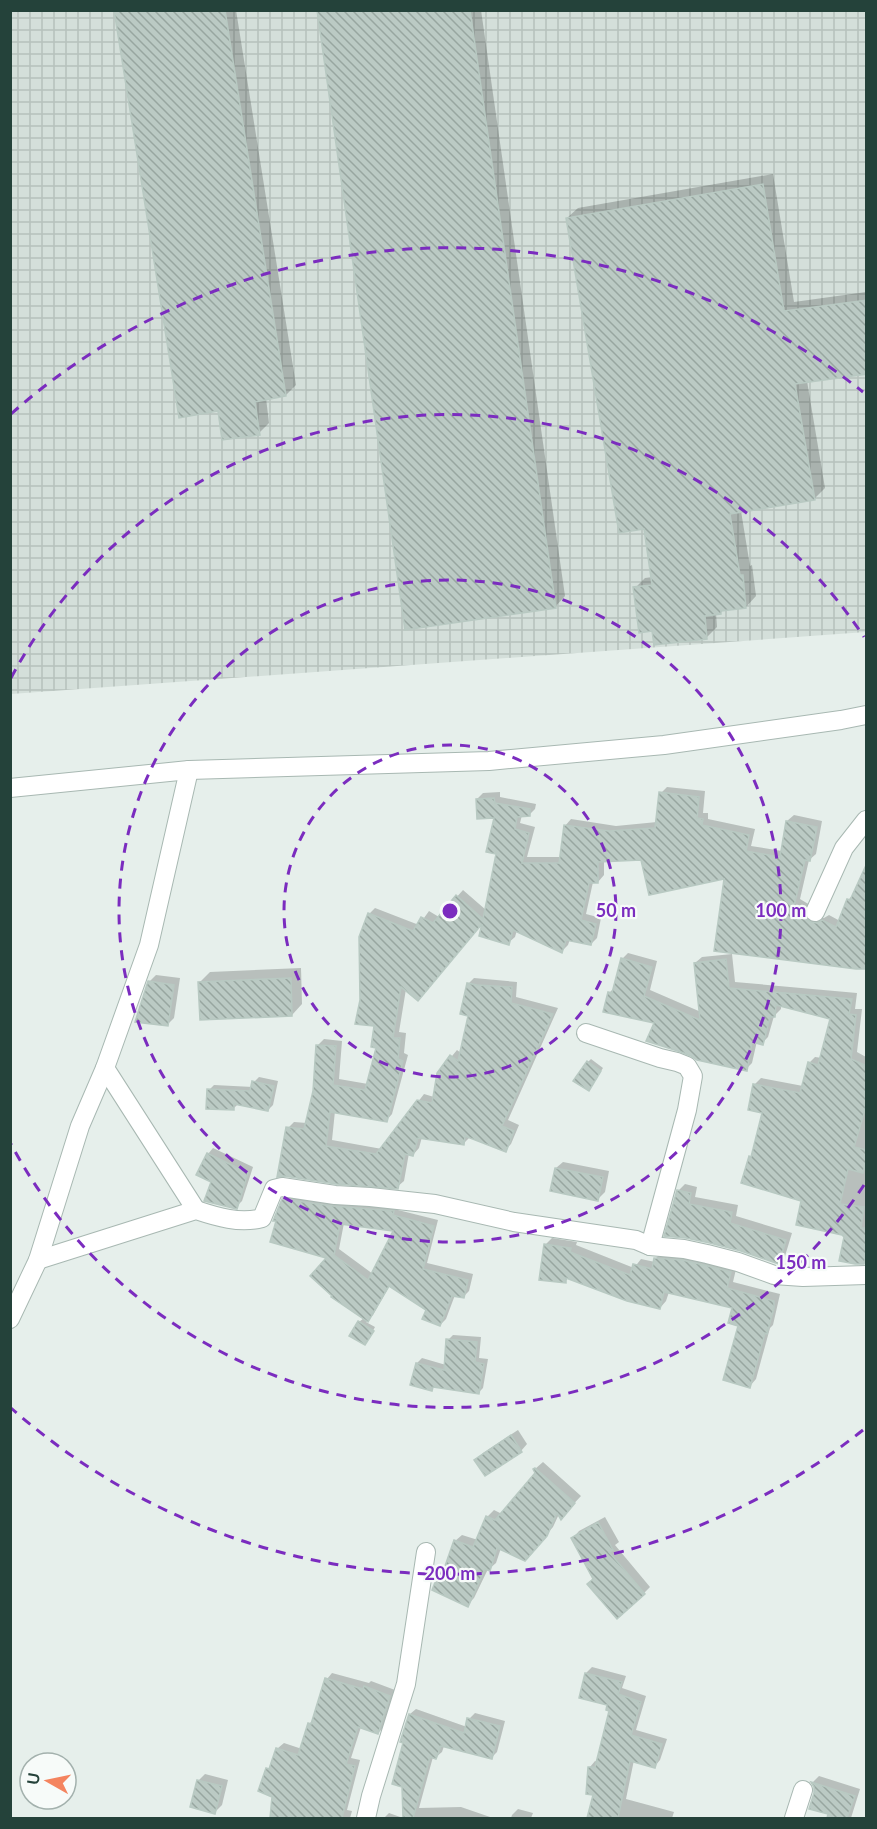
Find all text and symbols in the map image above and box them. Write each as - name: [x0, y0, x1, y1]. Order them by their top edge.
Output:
- text: 50 m: [596, 899, 636, 921]
- text: 100 m: [756, 899, 806, 921]
- centre of rings: [440, 901, 460, 921]
- text: 150 m: [776, 1251, 826, 1273]
- text: 200 m: [425, 1562, 475, 1584]
- north arrow: [18, 1751, 78, 1811]
- text: U: [22, 1771, 43, 1786]

